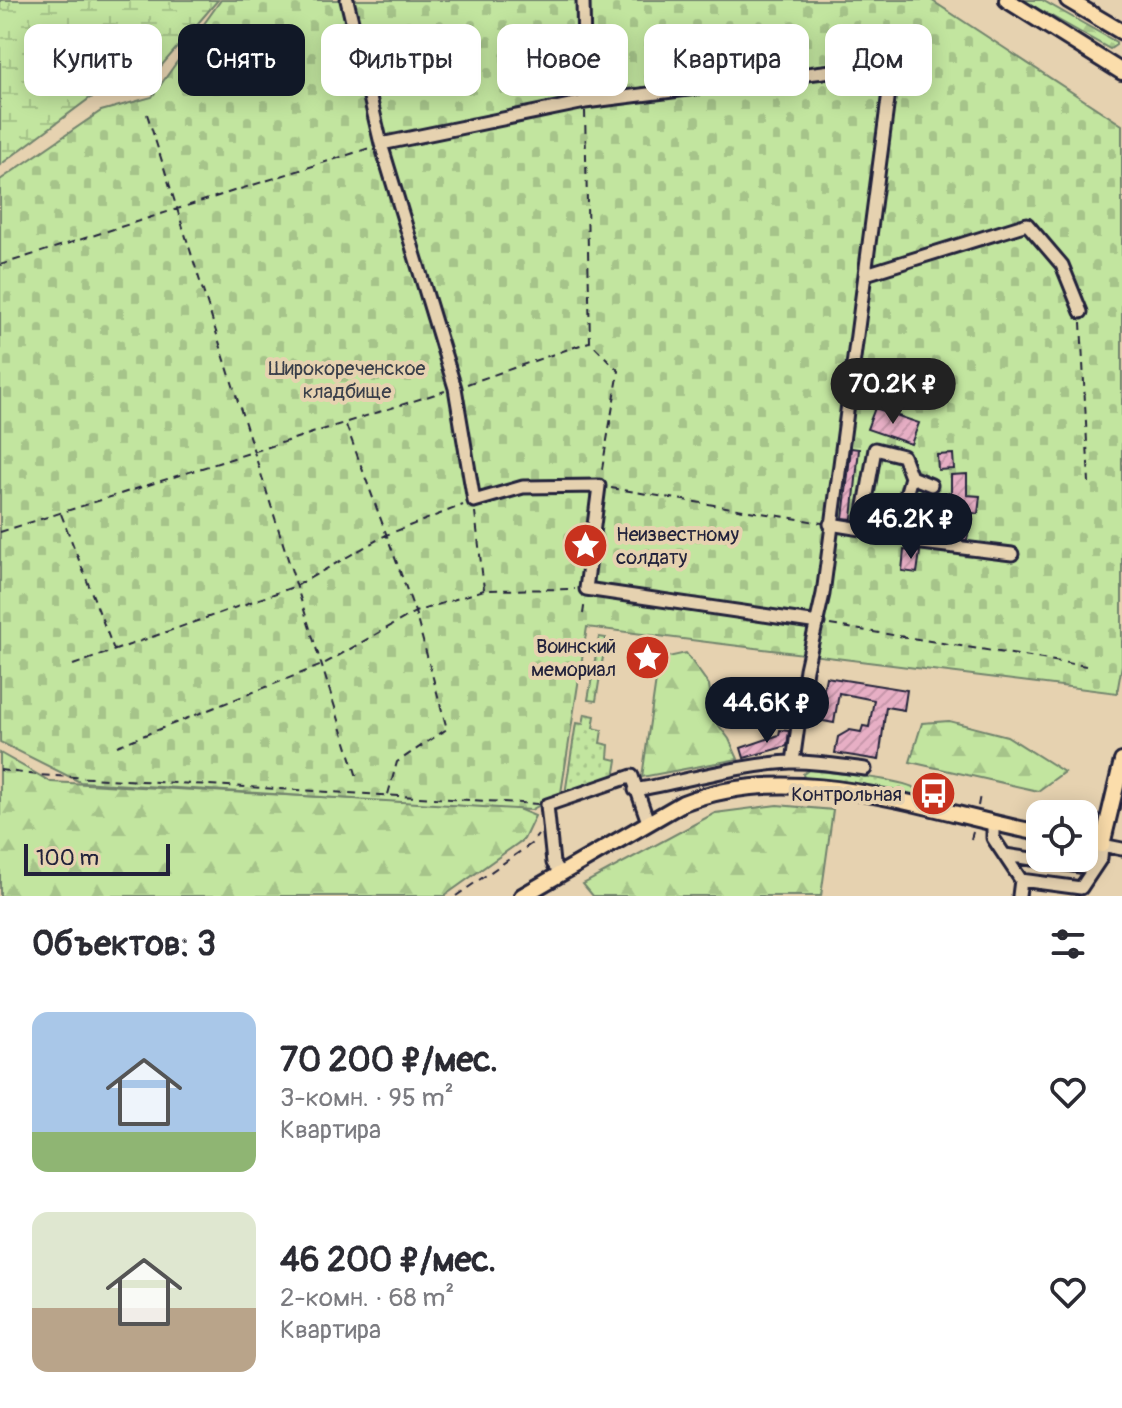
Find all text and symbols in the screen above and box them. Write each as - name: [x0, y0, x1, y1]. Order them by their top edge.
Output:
- chip: Купить: [24, 24, 162, 96]
- chip: Снять: [178, 24, 305, 96]
- chip: Фильтры: [321, 24, 481, 96]
- chip: Новое: [497, 24, 628, 96]
- chip: Квартира: [644, 24, 809, 96]
- chip: Дом: [825, 24, 932, 96]
- park label: Широкореченское кладбище: [269, 356, 426, 404]
- pin: 70.2K ₽: [819, 358, 967, 426]
- text: 70.2K ₽: [849, 368, 937, 400]
- pin: 46.2K ₽: [837, 493, 985, 561]
- text: 46.2K ₽: [867, 503, 955, 535]
- place icon: Неизвестному солдату: [561, 521, 609, 569]
- place label: Неизвестному солдату: [616, 522, 739, 570]
- place label: Воинский мемориал: [531, 634, 616, 682]
- place icon: Воинский мемориал: [623, 634, 671, 682]
- pin: 44.6K ₽: [693, 677, 841, 745]
- text: 44.6K ₽: [723, 687, 811, 719]
- bus stop icon: Контрольная: [909, 770, 957, 818]
- place label: Контрольная: [791, 782, 902, 807]
- map controls: [1026, 800, 1098, 872]
- button: locate: [1026, 800, 1098, 872]
- scale bar: [24, 840, 170, 876]
- text: 100 m: [36, 844, 99, 872]
- icon: filters: [1046, 922, 1090, 966]
- text: Объектов: 3: [32, 923, 216, 966]
- text: 70 200 ₽/мес.: [280, 1039, 498, 1082]
- icon: home: [96, 1044, 192, 1140]
- icon: heart: [1046, 1070, 1090, 1114]
- text: 3-комн. · 95 m²: [280, 1082, 454, 1114]
- text: Квартира: [280, 1114, 381, 1146]
- text: 46 200 ₽/мес.: [280, 1239, 496, 1282]
- icon: home: [96, 1244, 192, 1340]
- icon: heart: [1046, 1270, 1090, 1314]
- text: 2-комн. · 68 m²: [280, 1282, 454, 1314]
- text: Квартира: [280, 1314, 381, 1346]

